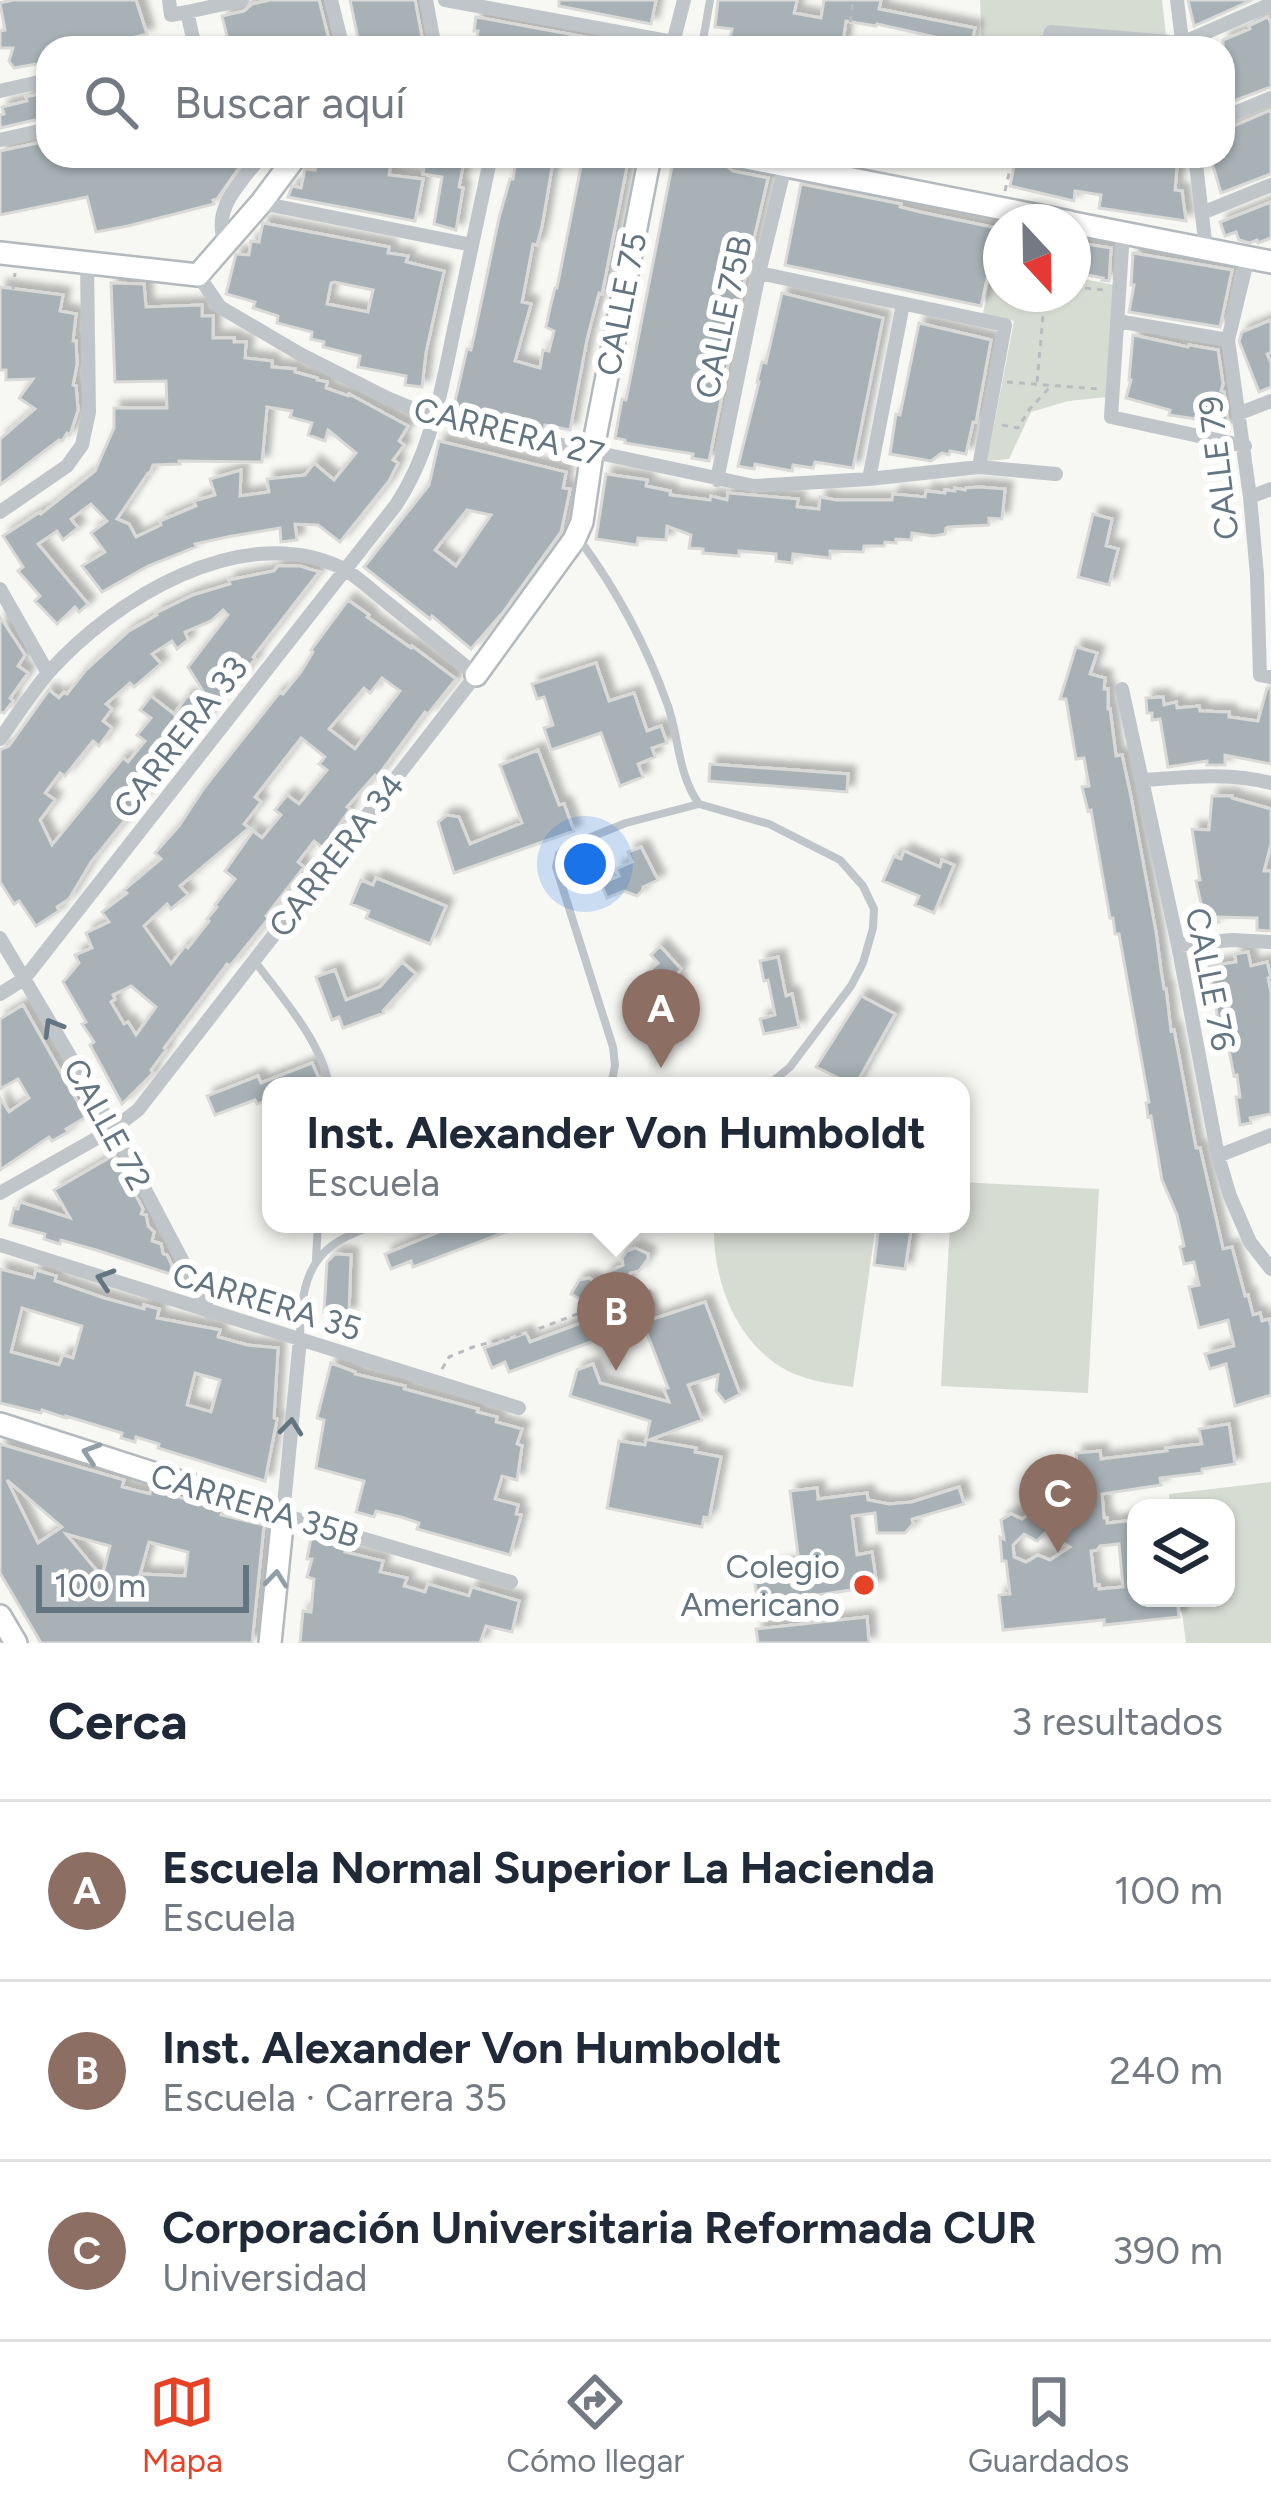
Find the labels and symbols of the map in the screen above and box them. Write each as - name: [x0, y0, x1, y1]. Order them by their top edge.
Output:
- north arrow: [983, 204, 1091, 312]
- street label: CALLE 75: [589, 229, 654, 379]
- street label: CALLE 75B: [687, 232, 760, 402]
- street label: CARRERA 27: [410, 389, 608, 474]
- street label: CALLE 79: [1190, 394, 1247, 542]
- street label: CARRERA 33: [105, 649, 256, 826]
- street label: CARRERA 34: [260, 766, 412, 945]
- your location: [555, 834, 615, 894]
- street label: CALLE 76: [1178, 904, 1243, 1054]
- pin: A: [622, 969, 700, 1068]
- one-way arrow: [44, 1018, 66, 1040]
- street label: CALLE 72: [56, 1052, 160, 1197]
- street label: CARRERA 35: [168, 1254, 366, 1349]
- one-way arrow: [95, 1269, 116, 1294]
- pin: B: [577, 1272, 655, 1371]
- one-way arrow: [278, 1417, 303, 1436]
- one-way arrow: [81, 1443, 102, 1468]
- pin: C: [1019, 1454, 1097, 1553]
- street label: CARRERA 35B: [146, 1455, 363, 1556]
- place label: Colegio Americano: [681, 1547, 840, 1624]
- scale bar: [36, 1559, 249, 1612]
- one-way arrow: [263, 1569, 288, 1588]
- marker: Colegio Americano: [851, 1572, 877, 1598]

